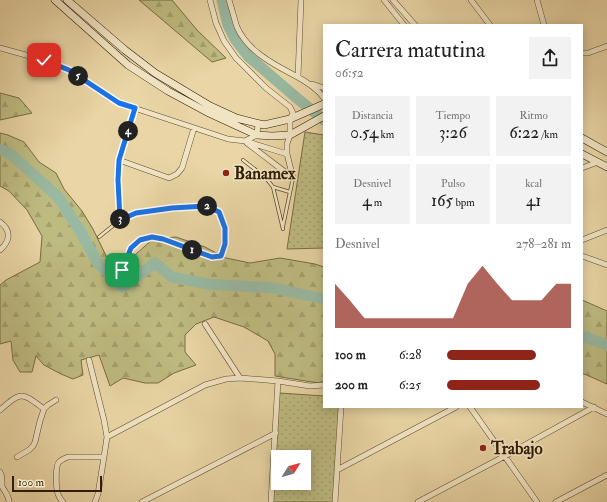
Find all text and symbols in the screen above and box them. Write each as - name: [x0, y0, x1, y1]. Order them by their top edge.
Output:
- text: Carrera matutina: [335, 36, 485, 64]
- button: share: [529, 37, 571, 79]
- pin: [27, 43, 61, 77]
- icon: check: [33, 49, 55, 71]
- text: 06:52: [335, 65, 364, 81]
- pin: 5: [68, 66, 88, 86]
- text: 5: [76, 69, 80, 82]
- text: Distancia: [352, 109, 393, 122]
- text: Tiempo: [436, 109, 470, 122]
- text: Ritmo: [520, 109, 548, 122]
- pin: 4: [118, 121, 138, 141]
- text: 0.54: [350, 122, 378, 143]
- text: 3:26: [439, 122, 467, 143]
- text: 6:22: [509, 122, 539, 143]
- text: 4: [125, 124, 131, 137]
- text: km: [378, 128, 394, 141]
- text: /km: [539, 128, 558, 141]
- place label: Banamex: [234, 163, 296, 184]
- marker: Banamex: [221, 168, 231, 178]
- text: Desnivel: [353, 177, 391, 190]
- text: Pulso: [441, 177, 465, 190]
- text: kcal: [525, 177, 542, 190]
- text: 4: [362, 190, 371, 211]
- text: 165: [431, 190, 453, 211]
- text: 41: [526, 190, 541, 211]
- pin: 2: [197, 196, 217, 216]
- text: m: [371, 196, 382, 209]
- text: bpm: [453, 196, 475, 209]
- text: 2: [204, 199, 210, 212]
- pin: 3: [110, 209, 130, 229]
- text: 3: [118, 212, 122, 225]
- text: Desnivel: [335, 236, 380, 252]
- text: 278–281 m: [516, 236, 571, 252]
- pin: 1: [182, 240, 202, 260]
- text: 1: [190, 243, 194, 256]
- pin: [105, 253, 139, 287]
- icon: arrive: [111, 259, 133, 281]
- text: 100 m: [335, 347, 366, 363]
- text: 6:28: [399, 347, 421, 363]
- text: 200 m: [335, 377, 368, 393]
- text: 6:25: [399, 377, 421, 393]
- place label: Trabajo: [490, 438, 543, 460]
- marker: Trabajo: [478, 443, 488, 453]
- north arrow: [271, 450, 311, 490]
- map controls: [271, 450, 311, 490]
- scale bar: [12, 474, 102, 493]
- text: 100 m: [18, 476, 44, 489]

